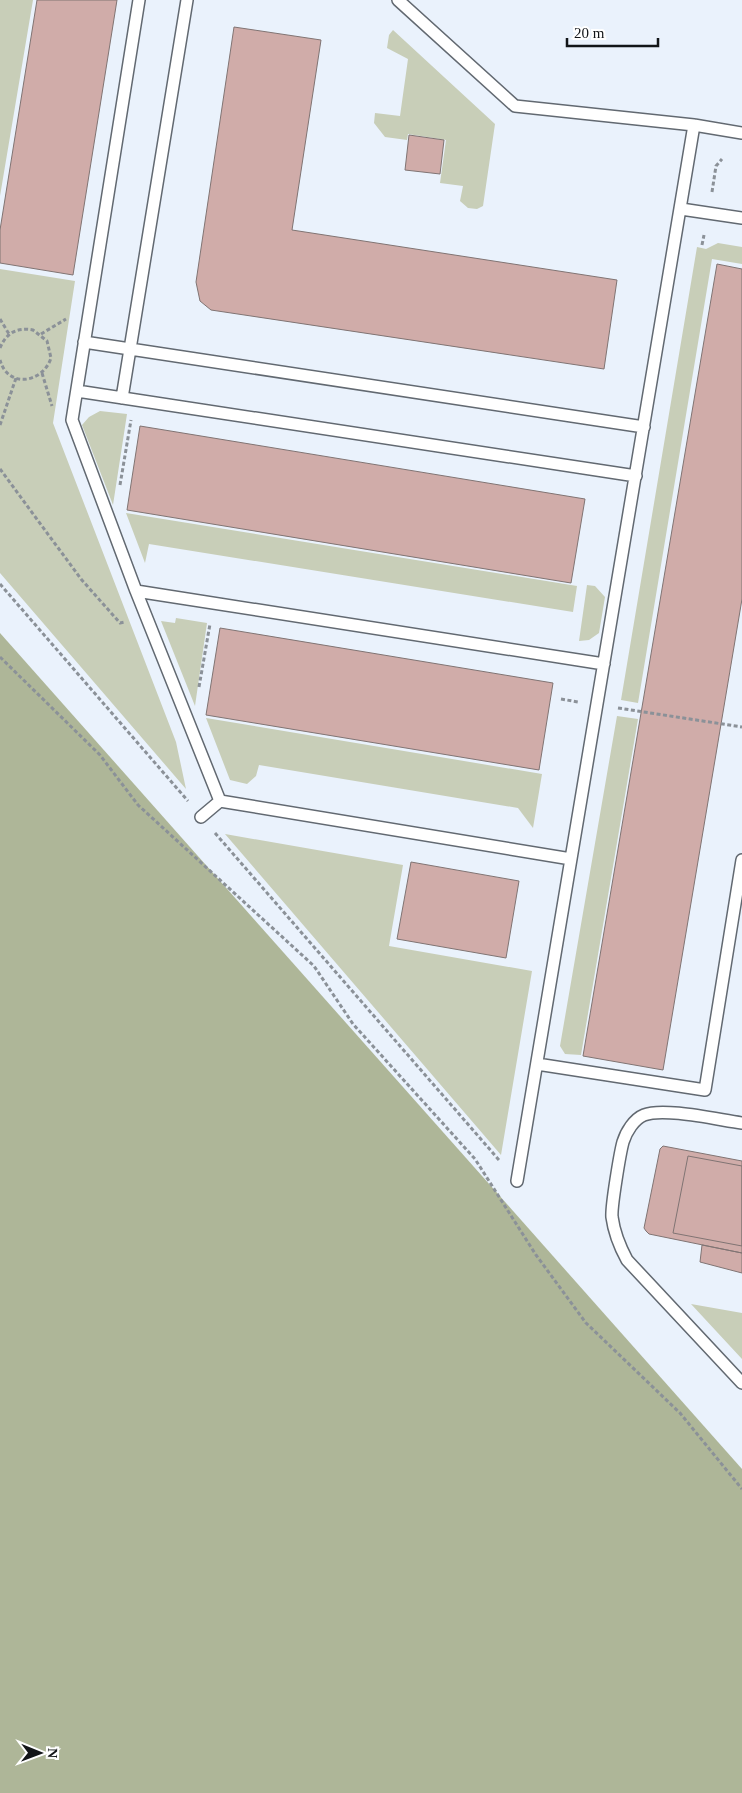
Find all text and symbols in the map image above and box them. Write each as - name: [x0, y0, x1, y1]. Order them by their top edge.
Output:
- scale bar: [567, 15, 658, 47]
- text: 20 m: [574, 25, 605, 41]
- north arrow: [15, 1728, 65, 1778]
- text: N: [45, 1748, 60, 1758]

